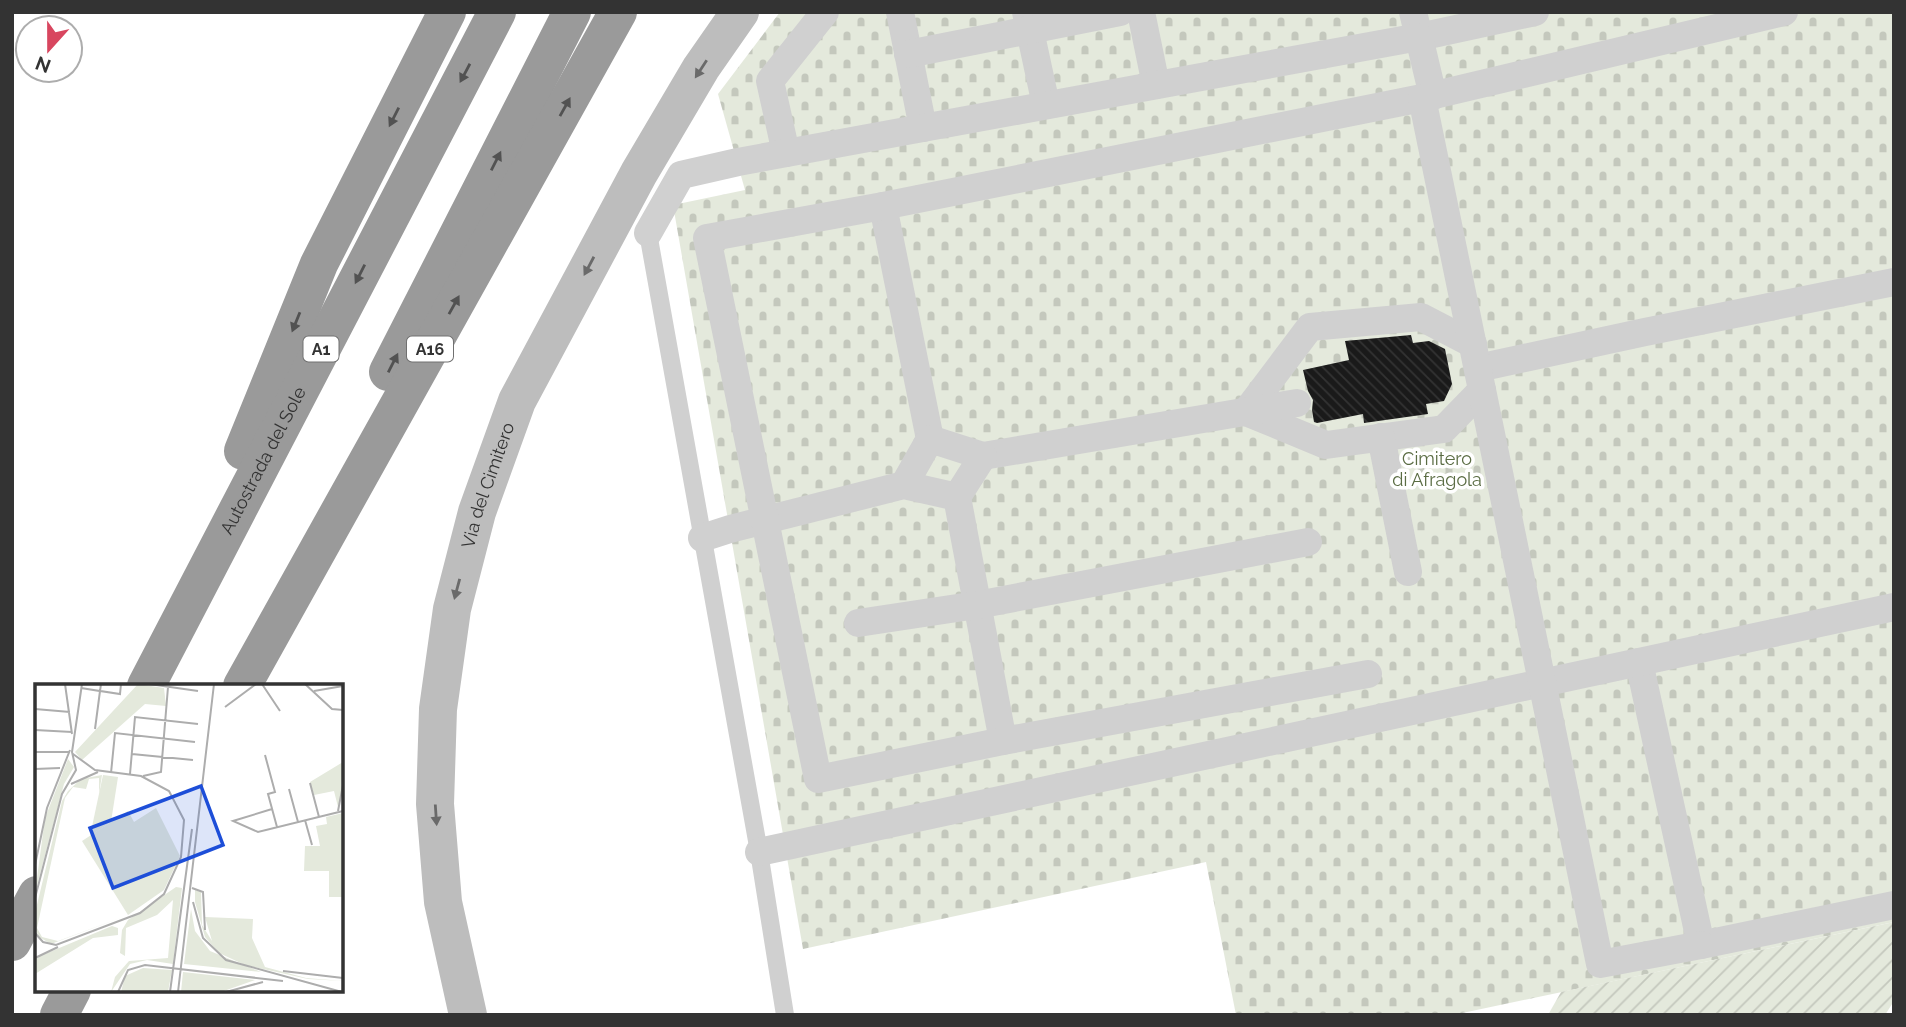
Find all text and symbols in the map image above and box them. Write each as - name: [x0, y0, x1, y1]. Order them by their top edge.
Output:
- north arrow: [14, 14, 84, 84]
- text: N: [32, 52, 54, 78]
- one-way arrow: [695, 59, 708, 78]
- one-way arrow: [459, 63, 470, 83]
- one-way arrow: [559, 97, 571, 116]
- one-way arrow: [388, 107, 399, 127]
- one-way arrow: [491, 151, 502, 171]
- one-way arrow: [583, 257, 595, 276]
- one-way arrow: [354, 265, 366, 285]
- one-way arrow: [448, 296, 460, 315]
- one-way arrow: [290, 312, 301, 333]
- road number: A1: [304, 336, 338, 362]
- road number: A16: [407, 336, 453, 362]
- one-way arrow: [387, 353, 398, 373]
- street label: Autostrada del Sole: [216, 383, 310, 538]
- street label: Via del Cimitero: [457, 419, 519, 550]
- park label: Cimitero di Afragola: [1392, 448, 1482, 490]
- one-way arrow: [451, 578, 462, 600]
- inset map: [35, 684, 343, 992]
- one-way arrow: [431, 804, 442, 826]

